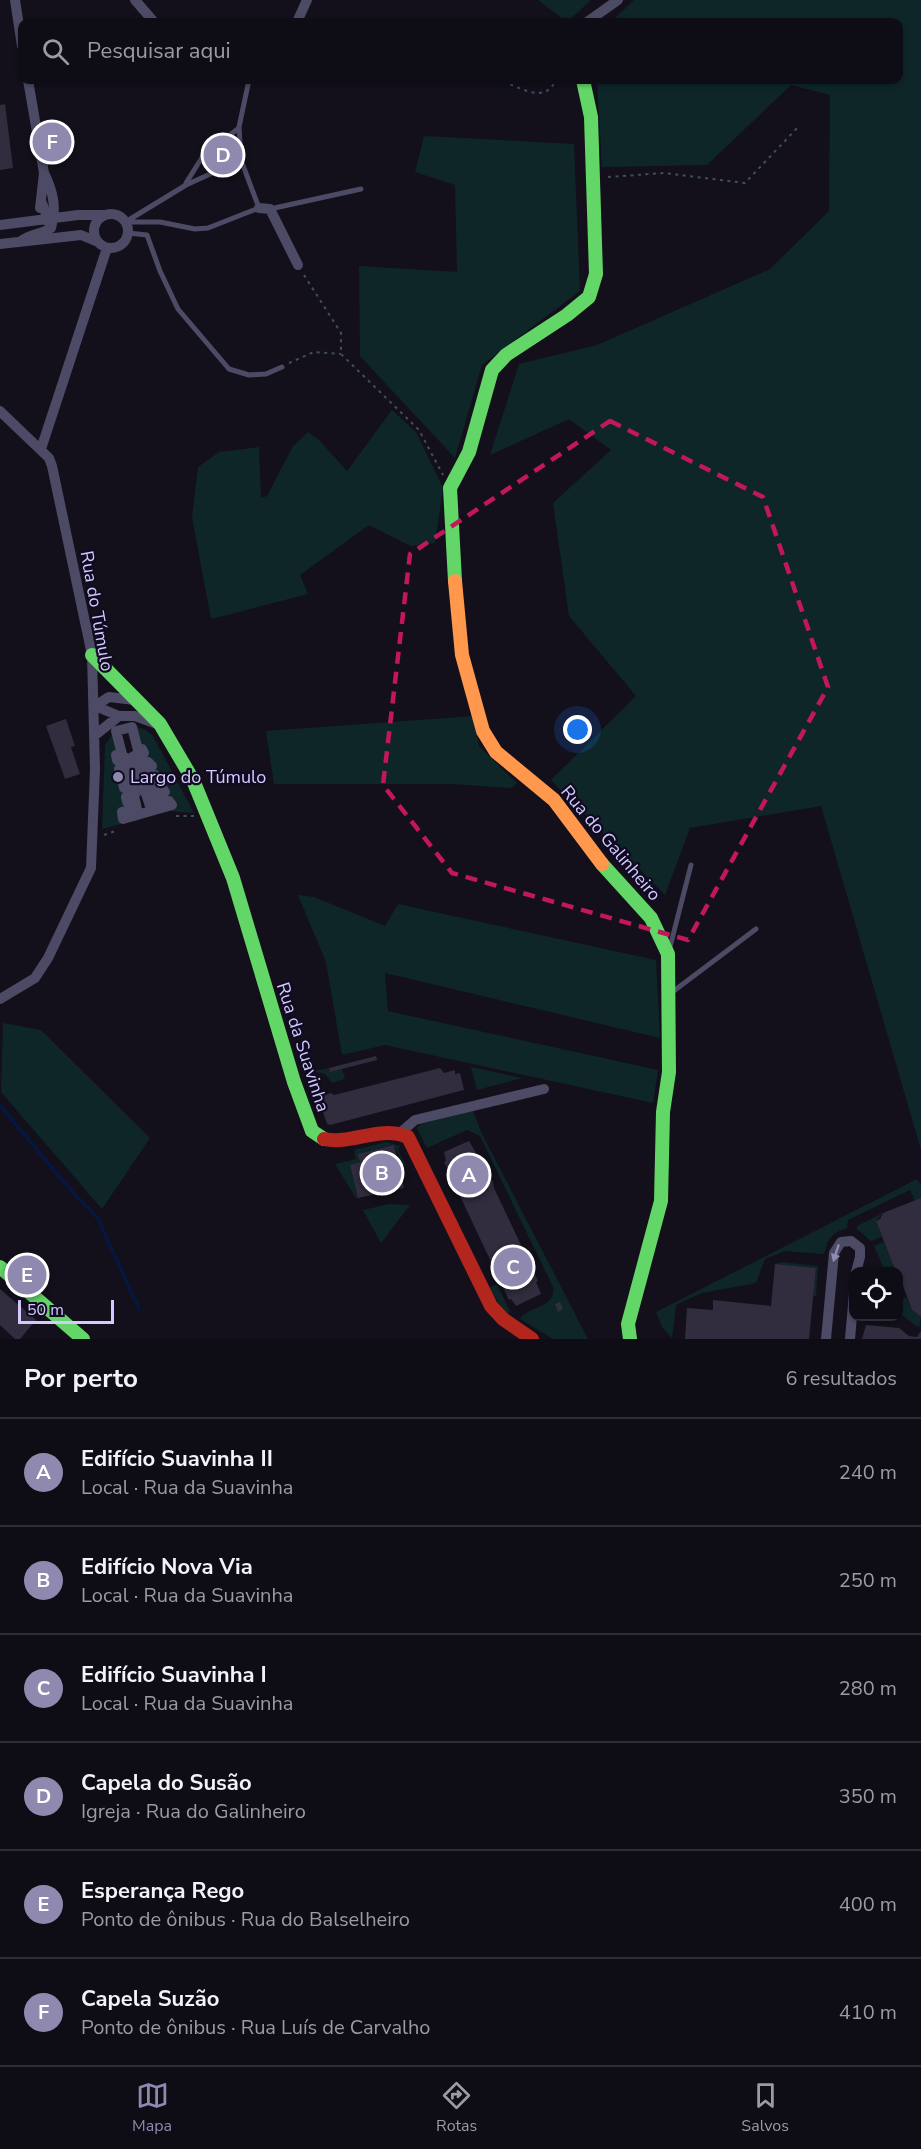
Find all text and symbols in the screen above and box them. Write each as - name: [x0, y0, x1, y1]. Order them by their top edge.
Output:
- search box: [18, 18, 903, 84]
- icon: search: [39, 35, 72, 68]
- text: Pesquisar aqui: [87, 36, 231, 66]
- pin: F: [32, 120, 72, 164]
- pin: D: [204, 132, 242, 178]
- street label: Rua do Túmulo: [75, 549, 119, 673]
- your location: [563, 715, 592, 744]
- place label: Largo do Túmulo: [130, 765, 266, 789]
- marker: Largo do Túmulo: [111, 770, 125, 784]
- street label: Rua do Galinheiro: [555, 780, 667, 906]
- street label: Rua da Suavinha: [271, 979, 335, 1115]
- pin: B: [362, 1150, 401, 1196]
- pin: A: [450, 1152, 488, 1198]
- pin: C: [494, 1244, 532, 1290]
- one-way arrow: [831, 1244, 840, 1262]
- pin: E: [8, 1252, 46, 1298]
- map controls: [849, 1267, 903, 1321]
- button: locate: [849, 1267, 903, 1321]
- scale bar: [18, 1297, 114, 1324]
- text: 50 m: [27, 1299, 64, 1321]
- text: Por perto: [24, 1361, 138, 1396]
- text: 6 resultados: [786, 1365, 897, 1392]
- text: Edifício Suavinha II: [81, 1444, 273, 1474]
- text: A: [36, 1459, 51, 1486]
- text: 240 m: [839, 1459, 897, 1486]
- text: Local · Rua da Suavinha: [81, 1474, 293, 1501]
- text: Edifício Nova Via: [81, 1552, 253, 1582]
- text: B: [37, 1567, 50, 1594]
- text: 250 m: [839, 1567, 897, 1594]
- text: Local · Rua da Suavinha: [81, 1582, 293, 1609]
- text: Edifício Suavinha I: [81, 1660, 267, 1690]
- text: C: [37, 1675, 50, 1702]
- text: 280 m: [839, 1675, 897, 1702]
- text: Local · Rua da Suavinha: [81, 1690, 293, 1717]
- text: Capela do Susão: [81, 1768, 252, 1798]
- text: D: [36, 1783, 51, 1810]
- text: 350 m: [839, 1783, 897, 1810]
- text: Igreja · Rua do Galinheiro: [81, 1798, 306, 1825]
- text: Esperança Rego: [81, 1876, 244, 1906]
- text: E: [38, 1891, 49, 1918]
- text: 400 m: [839, 1891, 897, 1918]
- text: Ponto de ônibus · Rua do Balselheiro: [81, 1906, 410, 1933]
- text: Capela Suzão: [81, 1984, 219, 2014]
- text: F: [38, 1999, 49, 2026]
- text: 410 m: [839, 1999, 897, 2026]
- text: Ponto de ônibus · Rua Luís de Carvalho: [81, 2014, 430, 2041]
- tab: Mapa: [132, 2079, 172, 2137]
- tab: Rotas: [436, 2079, 477, 2137]
- tab: Salvos: [741, 2079, 789, 2137]

